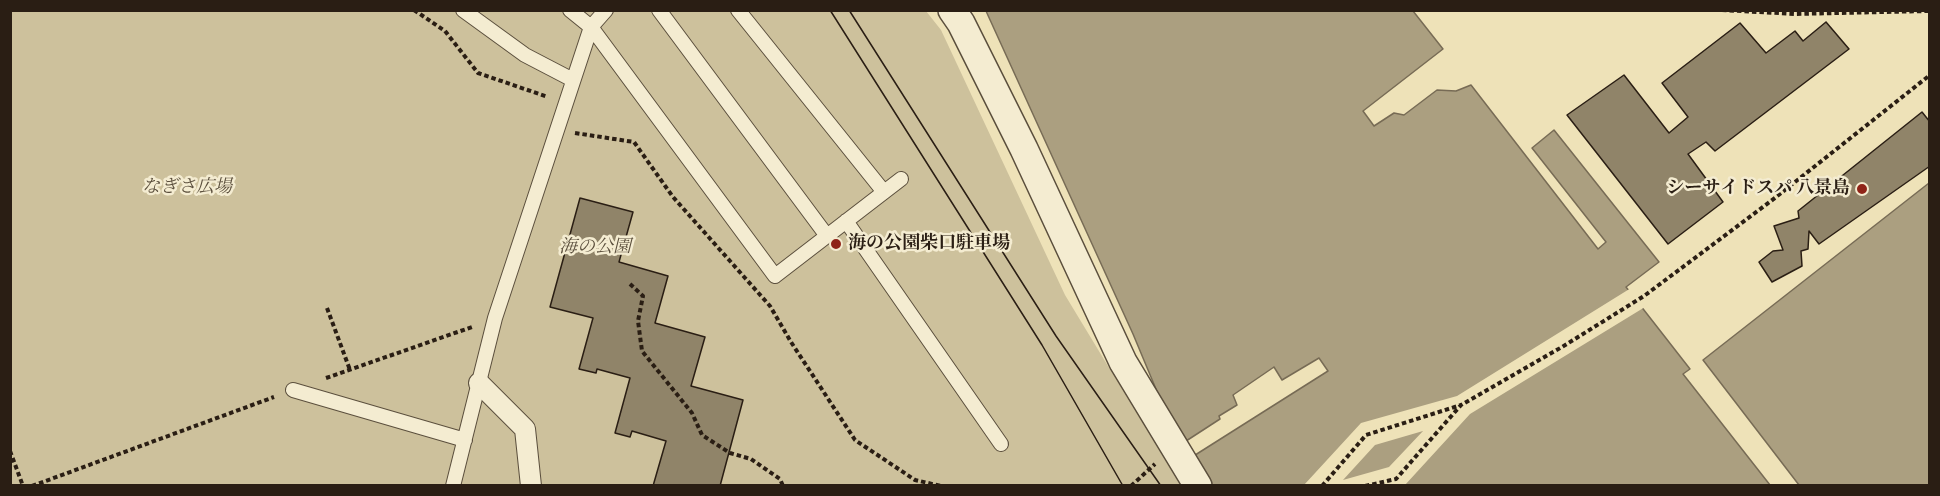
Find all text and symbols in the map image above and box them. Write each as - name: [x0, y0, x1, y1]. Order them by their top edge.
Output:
- park label: なぎさ広場: [142, 177, 232, 199]
- place label: シーサイドスパ 八景島: [1666, 178, 1850, 200]
- marker: シーサイドスパ 八景島: [1855, 182, 1869, 196]
- place label: 海の公園柴口駐車場: [848, 233, 1010, 255]
- park label: 海の公園: [559, 237, 631, 259]
- marker: 海の公園柴口駐車場: [829, 237, 843, 251]

